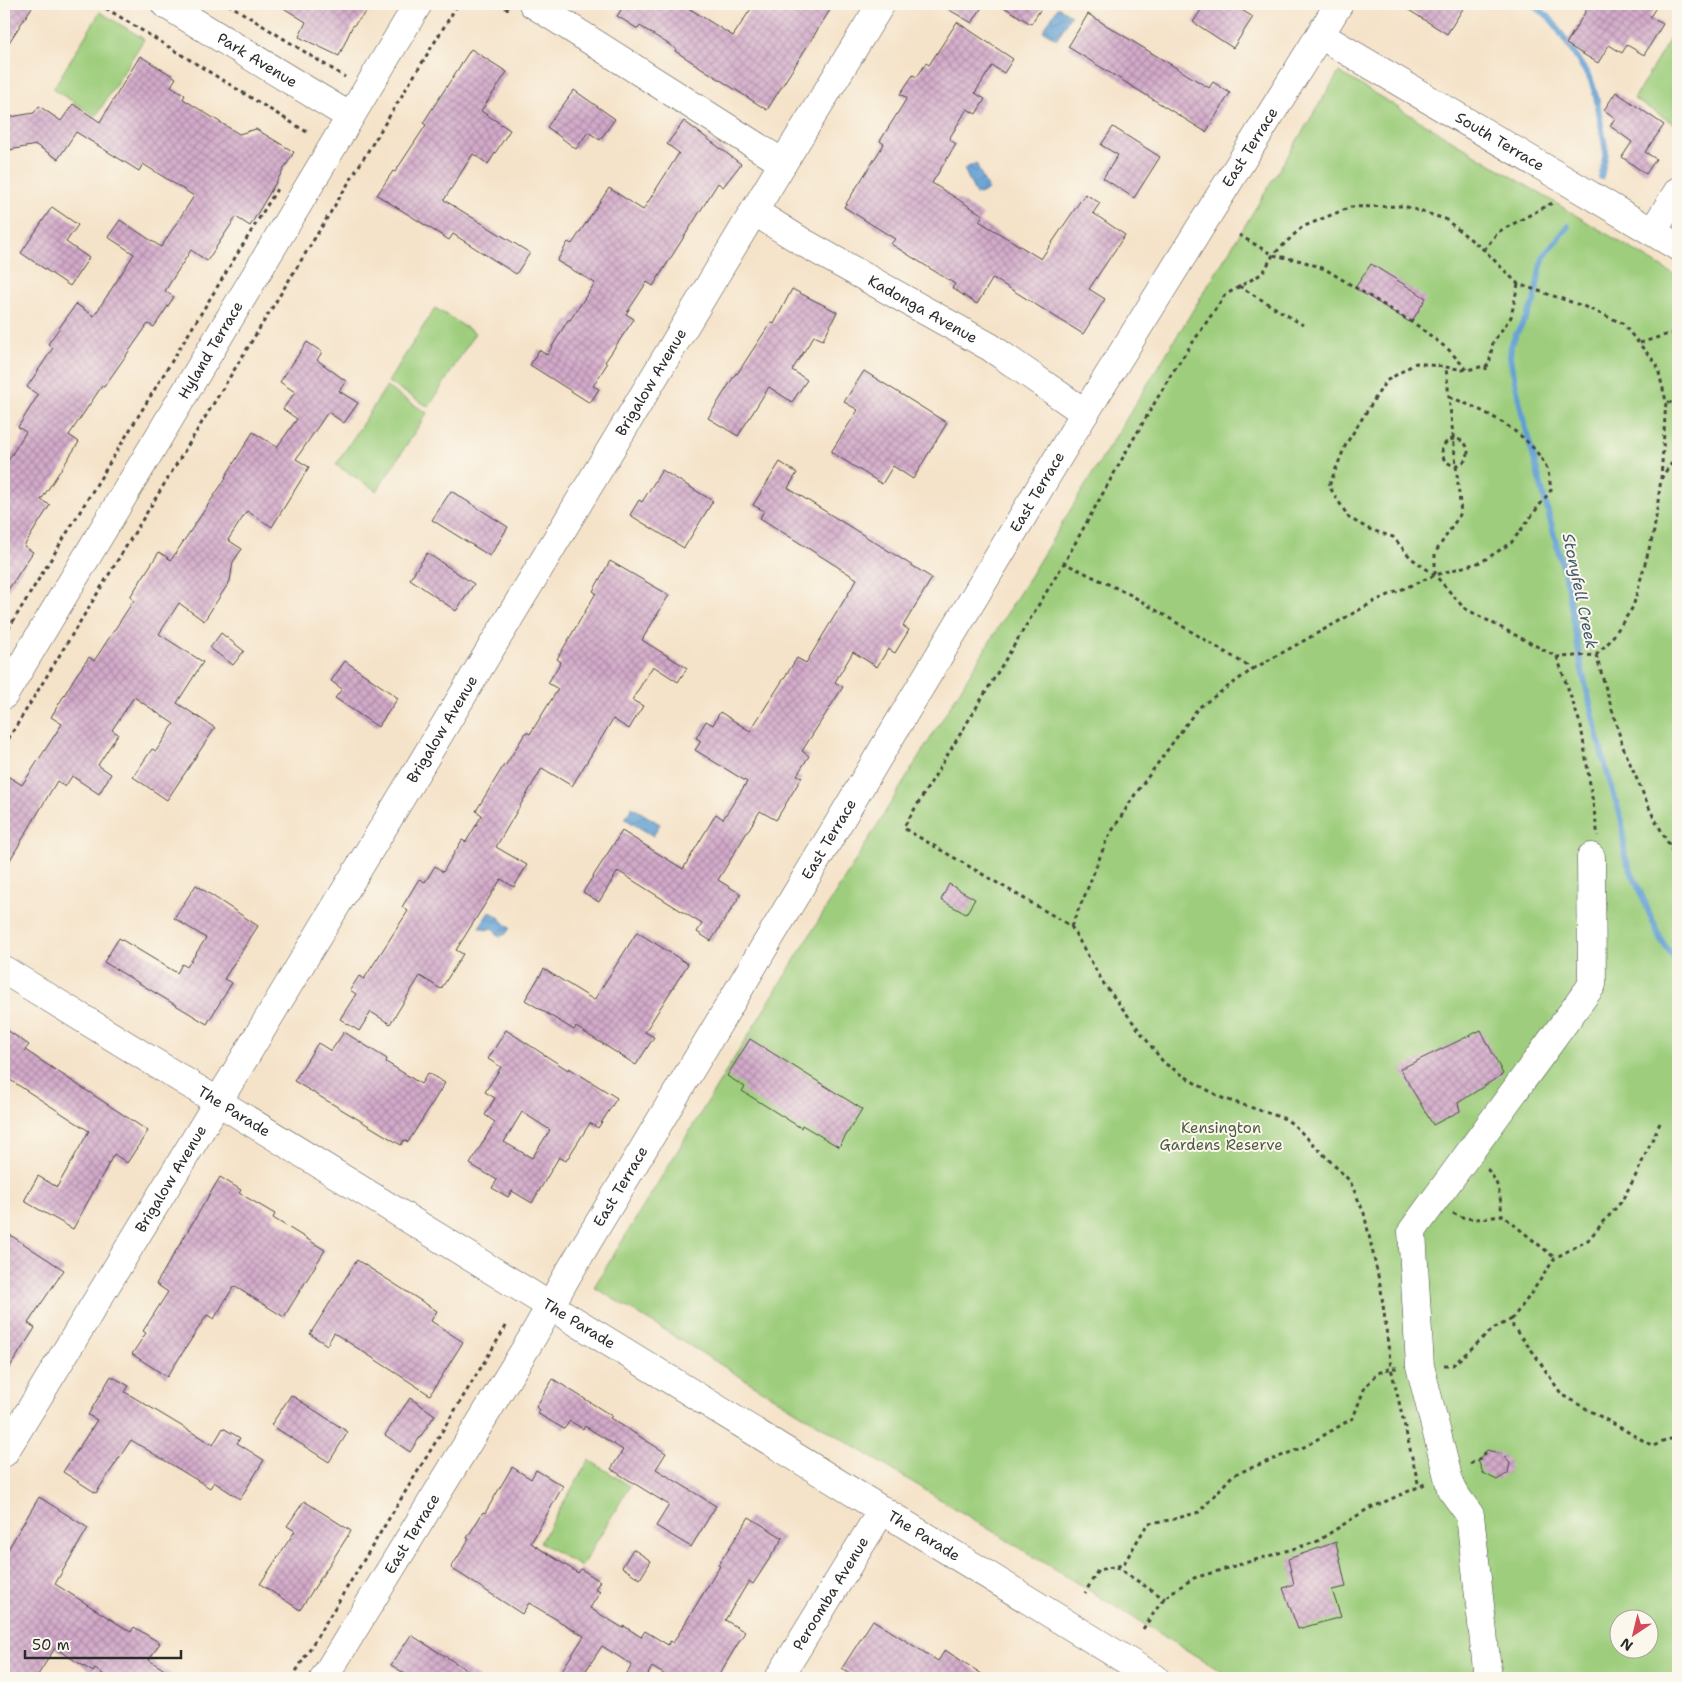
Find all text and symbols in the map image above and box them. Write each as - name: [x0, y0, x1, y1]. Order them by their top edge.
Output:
- street label: Park Avenue: [213, 28, 301, 92]
- street label: East Terrace: [1218, 104, 1282, 191]
- street label: South Terrace: [1452, 107, 1548, 176]
- street label: Kadonga Avenue: [864, 271, 981, 348]
- street label: Hyland Terrace: [174, 298, 248, 403]
- street label: Brigalow Avenue: [611, 325, 691, 440]
- street label: East Terrace: [1005, 448, 1069, 536]
- water label: Stonyfell Creek: [1557, 531, 1603, 651]
- street label: Brigalow Avenue: [402, 672, 482, 787]
- street label: East Terrace: [797, 795, 861, 883]
- street label: The Parade: [194, 1082, 274, 1141]
- park label: Kensington Gardens Reserve: [1159, 1118, 1283, 1155]
- street label: Brigalow Avenue: [131, 1121, 211, 1236]
- street label: East Terrace: [589, 1143, 653, 1231]
- street label: The Parade: [539, 1294, 619, 1354]
- street label: East Terrace: [380, 1490, 444, 1578]
- street label: The Parade: [884, 1506, 964, 1566]
- street label: Peroomba Avenue: [788, 1533, 873, 1654]
- north arrow: [1610, 1610, 1660, 1660]
- scale bar: [25, 1627, 181, 1659]
- text: N: [1617, 1634, 1636, 1655]
- text: 50 m: [32, 1635, 70, 1655]

